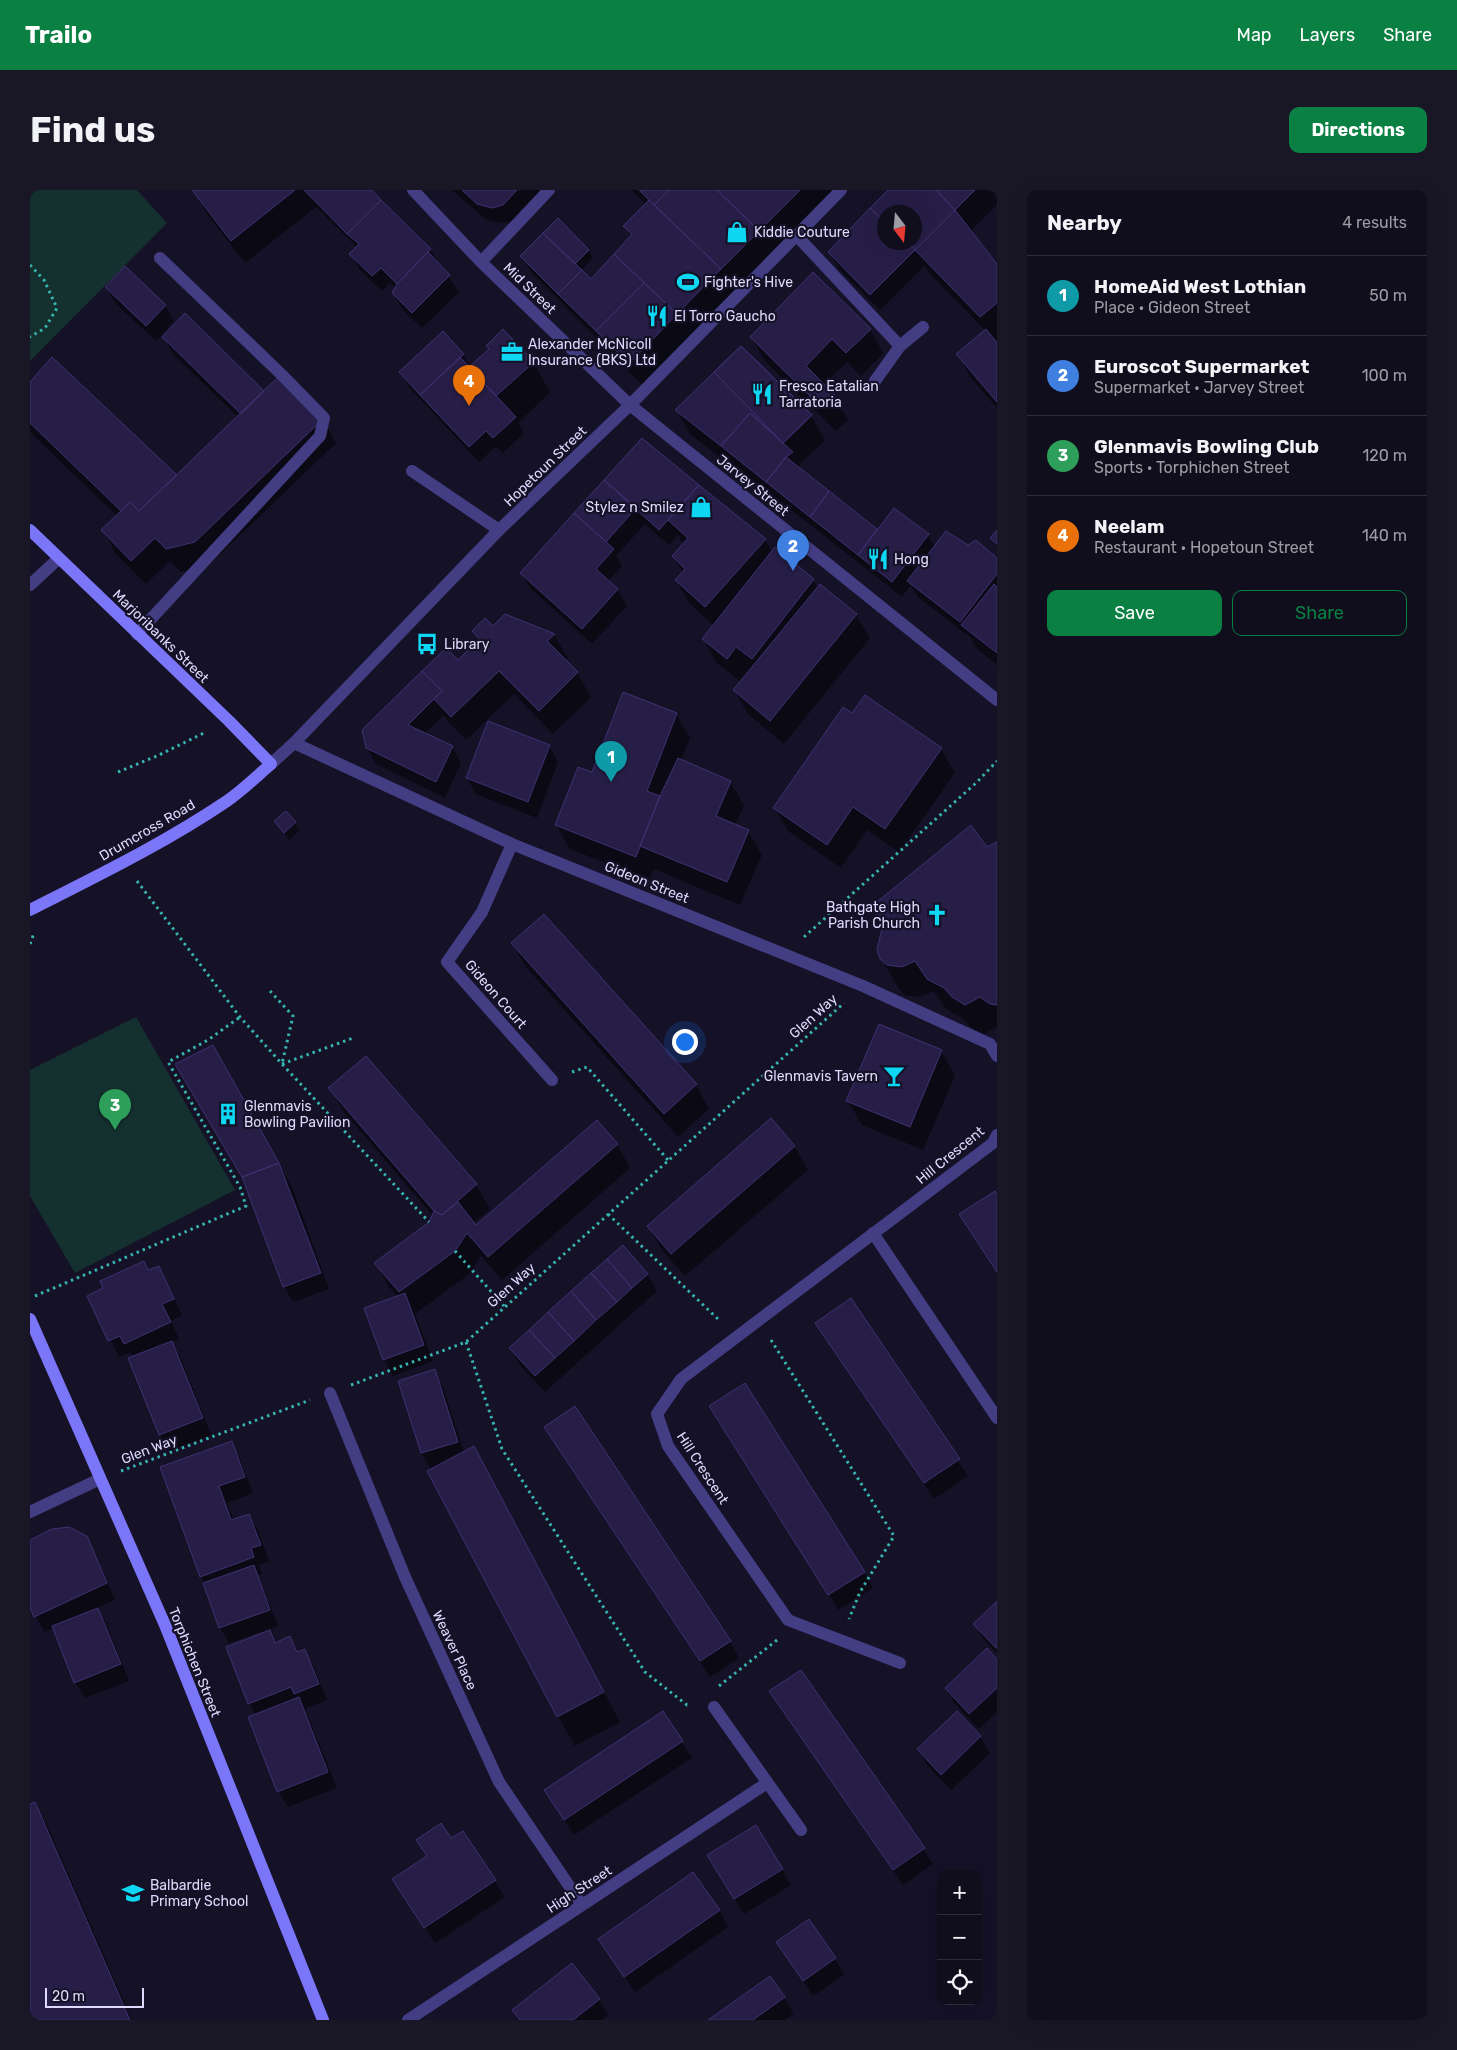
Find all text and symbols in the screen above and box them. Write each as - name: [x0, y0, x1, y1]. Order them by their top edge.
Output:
- text: Trailo: [25, 21, 92, 49]
- text: Map: [1237, 24, 1272, 46]
- text: Layers: [1300, 24, 1355, 46]
- text: Share: [1383, 24, 1432, 46]
- button: Directions: [1289, 107, 1427, 153]
- text: Find us: [30, 109, 155, 151]
- north arrow: [877, 205, 922, 250]
- text: Nearby: [1047, 210, 1122, 235]
- text: 4 results: [1342, 213, 1407, 232]
- shop icon: Kiddie Couture: [724, 219, 750, 245]
- place label: Kiddie Couture: [754, 224, 850, 241]
- street label: Mid Street: [500, 259, 560, 318]
- sports icon: Fighter's Hive: [675, 269, 701, 295]
- place label: Fighter's Hive: [704, 274, 793, 291]
- text: HomeAid West Lothian: [1094, 275, 1306, 298]
- text: 1: [1059, 286, 1067, 305]
- text: 50 m: [1369, 286, 1407, 305]
- text: Place · Gideon Street: [1094, 298, 1250, 317]
- restaurant icon: El Torro Gaucho: [644, 303, 670, 329]
- place label: El Torro Gaucho: [674, 308, 776, 325]
- place label: Alexander McNicoll Insurance (BKS) Ltd: [528, 336, 656, 369]
- office icon: Alexander McNicoll Insurance (BKS) Ltd: [499, 339, 525, 365]
- text: Euroscot Supermarket: [1094, 355, 1309, 378]
- pin: 4: [453, 365, 485, 406]
- text: 2: [1058, 366, 1068, 385]
- text: 100 m: [1362, 366, 1407, 385]
- place label: Fresco Eatalian Tarratoria: [779, 378, 879, 411]
- text: Supermarket · Jarvey Street: [1094, 378, 1304, 397]
- restaurant icon: Fresco Eatalian Tarratoria: [749, 381, 775, 407]
- street label: Hopetoun Street: [500, 422, 591, 510]
- text: Glenmavis Bowling Club: [1094, 435, 1319, 458]
- text: 3: [1058, 446, 1068, 465]
- text: 120 m: [1362, 446, 1407, 465]
- street label: Jarvey Street: [713, 451, 793, 520]
- text: Sports · Torphichen Street: [1094, 458, 1289, 477]
- shop icon: Stylez n Smilez: [688, 494, 714, 520]
- place label: Stylez n Smilez: [585, 499, 684, 516]
- text: Neelam: [1094, 515, 1164, 538]
- text: 4: [1058, 526, 1068, 545]
- text: 140 m: [1362, 526, 1407, 545]
- pin: 2: [777, 530, 809, 571]
- text: Restaurant · Hopetoun Street: [1094, 538, 1314, 557]
- restaurant icon: Hong: [865, 546, 891, 572]
- place label: Hong: [894, 551, 929, 568]
- street label: Marjoribanks Street: [109, 586, 213, 687]
- button: Save: [1047, 590, 1222, 636]
- button: Share: [1232, 590, 1407, 636]
- bus stop icon: Library: [414, 631, 440, 657]
- place label: Library: [444, 636, 490, 653]
- pin: 1: [595, 741, 627, 782]
- street label: Drumcross Road: [96, 796, 198, 865]
- street label: Gideon Street: [602, 858, 692, 907]
- place label: Bathgate High Parish Church: [826, 899, 920, 932]
- church icon: Bathgate High Parish Church: [924, 902, 950, 928]
- street label: Gideon Court: [461, 956, 530, 1033]
- street label: Glen Way: [786, 990, 841, 1042]
- your location: [672, 1029, 698, 1055]
- bar icon: Glenmavis Tavern: [881, 1063, 907, 1089]
- place label: Glenmavis Tavern: [764, 1068, 878, 1085]
- pin: 3: [99, 1089, 131, 1130]
- place label: Glenmavis Bowling Pavilion: [244, 1098, 350, 1131]
- building icon: Glenmavis Bowling Pavilion: [215, 1101, 241, 1127]
- street label: Hill Crescent: [913, 1122, 988, 1188]
- street label: Glen Way: [484, 1259, 539, 1311]
- street label: Hill Crescent: [673, 1429, 732, 1508]
- street label: Glen Way: [119, 1431, 180, 1468]
- street label: Torphichen Street: [165, 1605, 225, 1720]
- street label: Weaver Place: [429, 1608, 480, 1693]
- street label: High Street: [544, 1862, 615, 1917]
- map controls: [937, 1870, 982, 2005]
- button: +: [937, 1870, 982, 1915]
- place label: Balbardie Primary School: [150, 1877, 248, 1910]
- school or university icon: Balbardie Primary School: [120, 1880, 146, 1906]
- button: −: [937, 1915, 982, 1960]
- button: locate: [937, 1960, 982, 2005]
- scale bar: [45, 1985, 144, 2008]
- text: 20 m: [52, 1988, 85, 2005]

